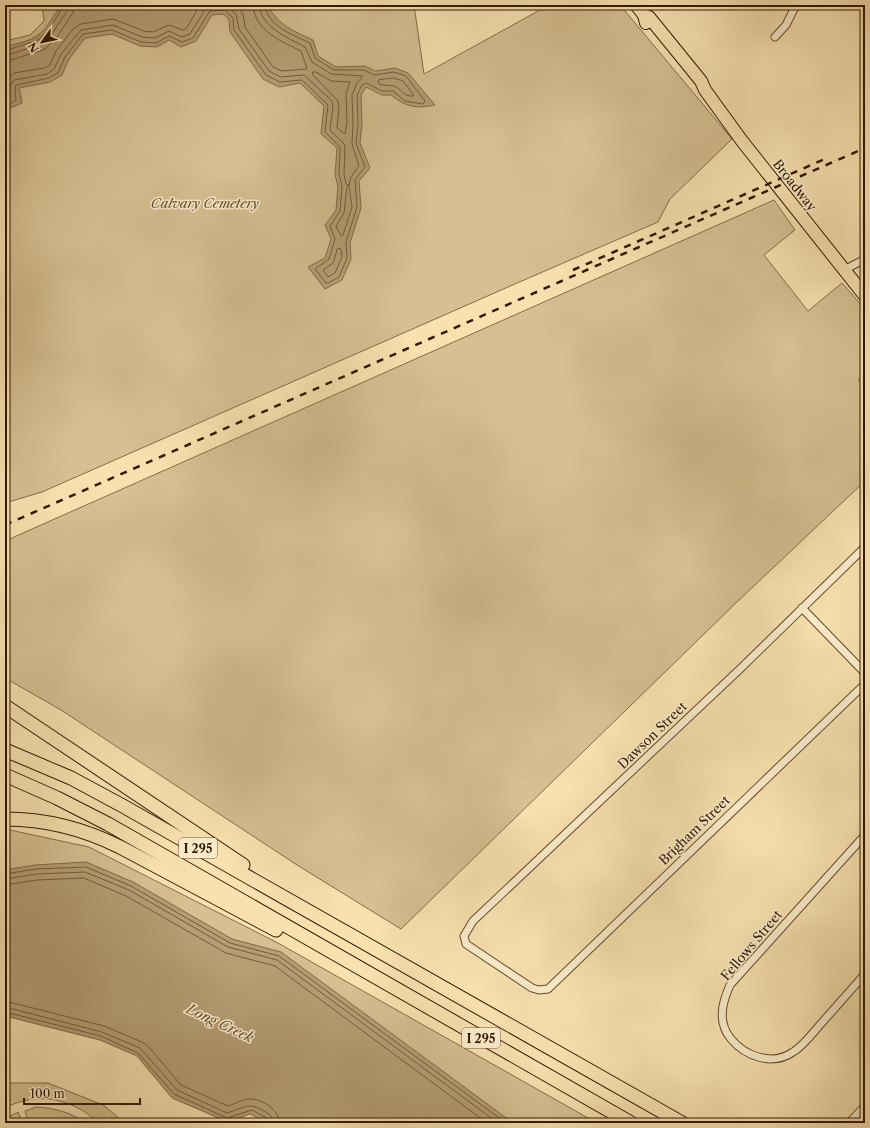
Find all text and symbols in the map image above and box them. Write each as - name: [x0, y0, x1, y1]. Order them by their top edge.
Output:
- north arrow: [22, 22, 62, 62]
- text: N: [25, 39, 42, 55]
- street label: Broadway: [770, 156, 821, 215]
- park label: Calvary Cemetery: [151, 195, 260, 211]
- street label: Dawson Street: [614, 698, 690, 772]
- street label: Brigham Street: [655, 792, 733, 868]
- road number: I 295: [179, 838, 217, 858]
- street label: Fellows Street: [717, 906, 785, 983]
- water label: Long Creek: [183, 999, 257, 1047]
- road number: I 295: [462, 1028, 500, 1048]
- scale bar: [24, 1080, 140, 1106]
- text: 100 m: [30, 1086, 65, 1101]

